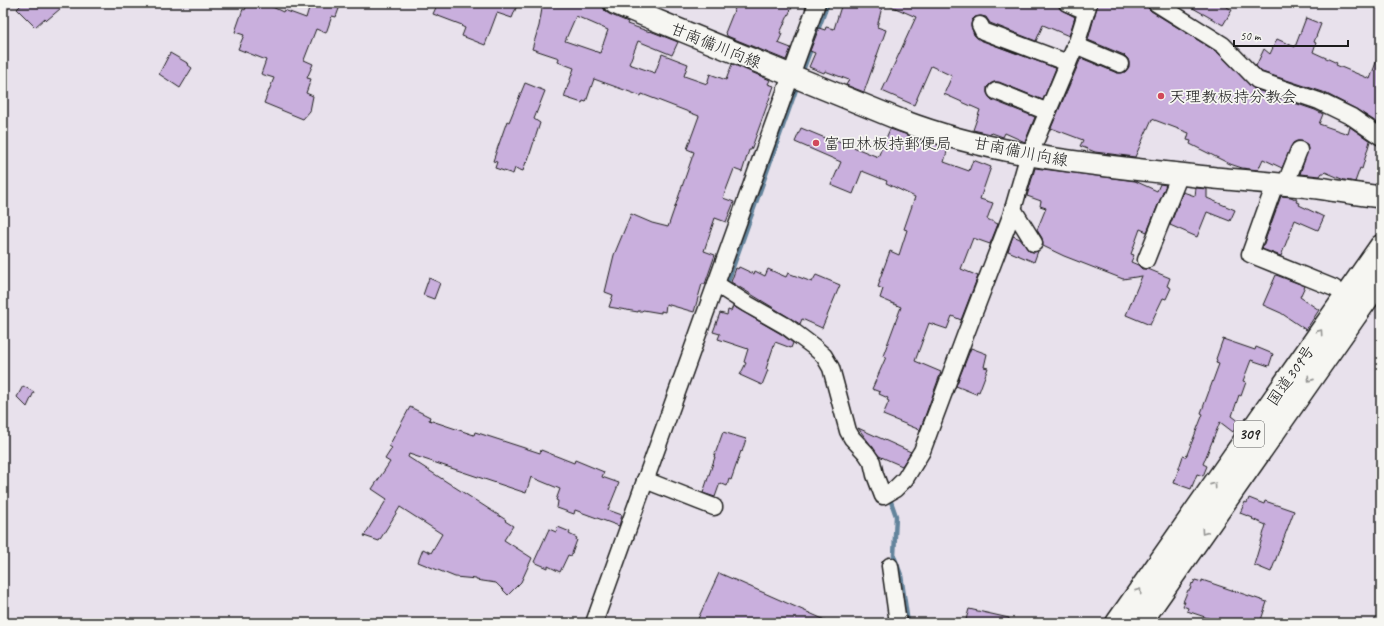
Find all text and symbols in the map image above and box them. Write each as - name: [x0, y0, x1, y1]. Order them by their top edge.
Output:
- street label: 甘南備川向線: [667, 19, 764, 73]
- scale bar: [1234, 22, 1348, 48]
- text: 50 m: [1240, 28, 1262, 44]
- place label: 天理教板持分教会: [1169, 87, 1297, 107]
- marker: 天理教板持分教会: [1156, 91, 1166, 101]
- street label: 甘南備川向線: [972, 133, 1070, 171]
- place label: 富田林板持郵便局: [824, 134, 952, 154]
- marker: 富田林板持郵便局: [811, 138, 821, 148]
- one-way arrow: [1315, 329, 1323, 336]
- street label: 国道309号: [1263, 341, 1319, 410]
- one-way arrow: [1308, 375, 1315, 382]
- road number: 309: [1234, 421, 1264, 447]
- one-way arrow: [1209, 482, 1216, 489]
- one-way arrow: [1201, 528, 1209, 535]
- one-way arrow: [1134, 588, 1142, 595]

